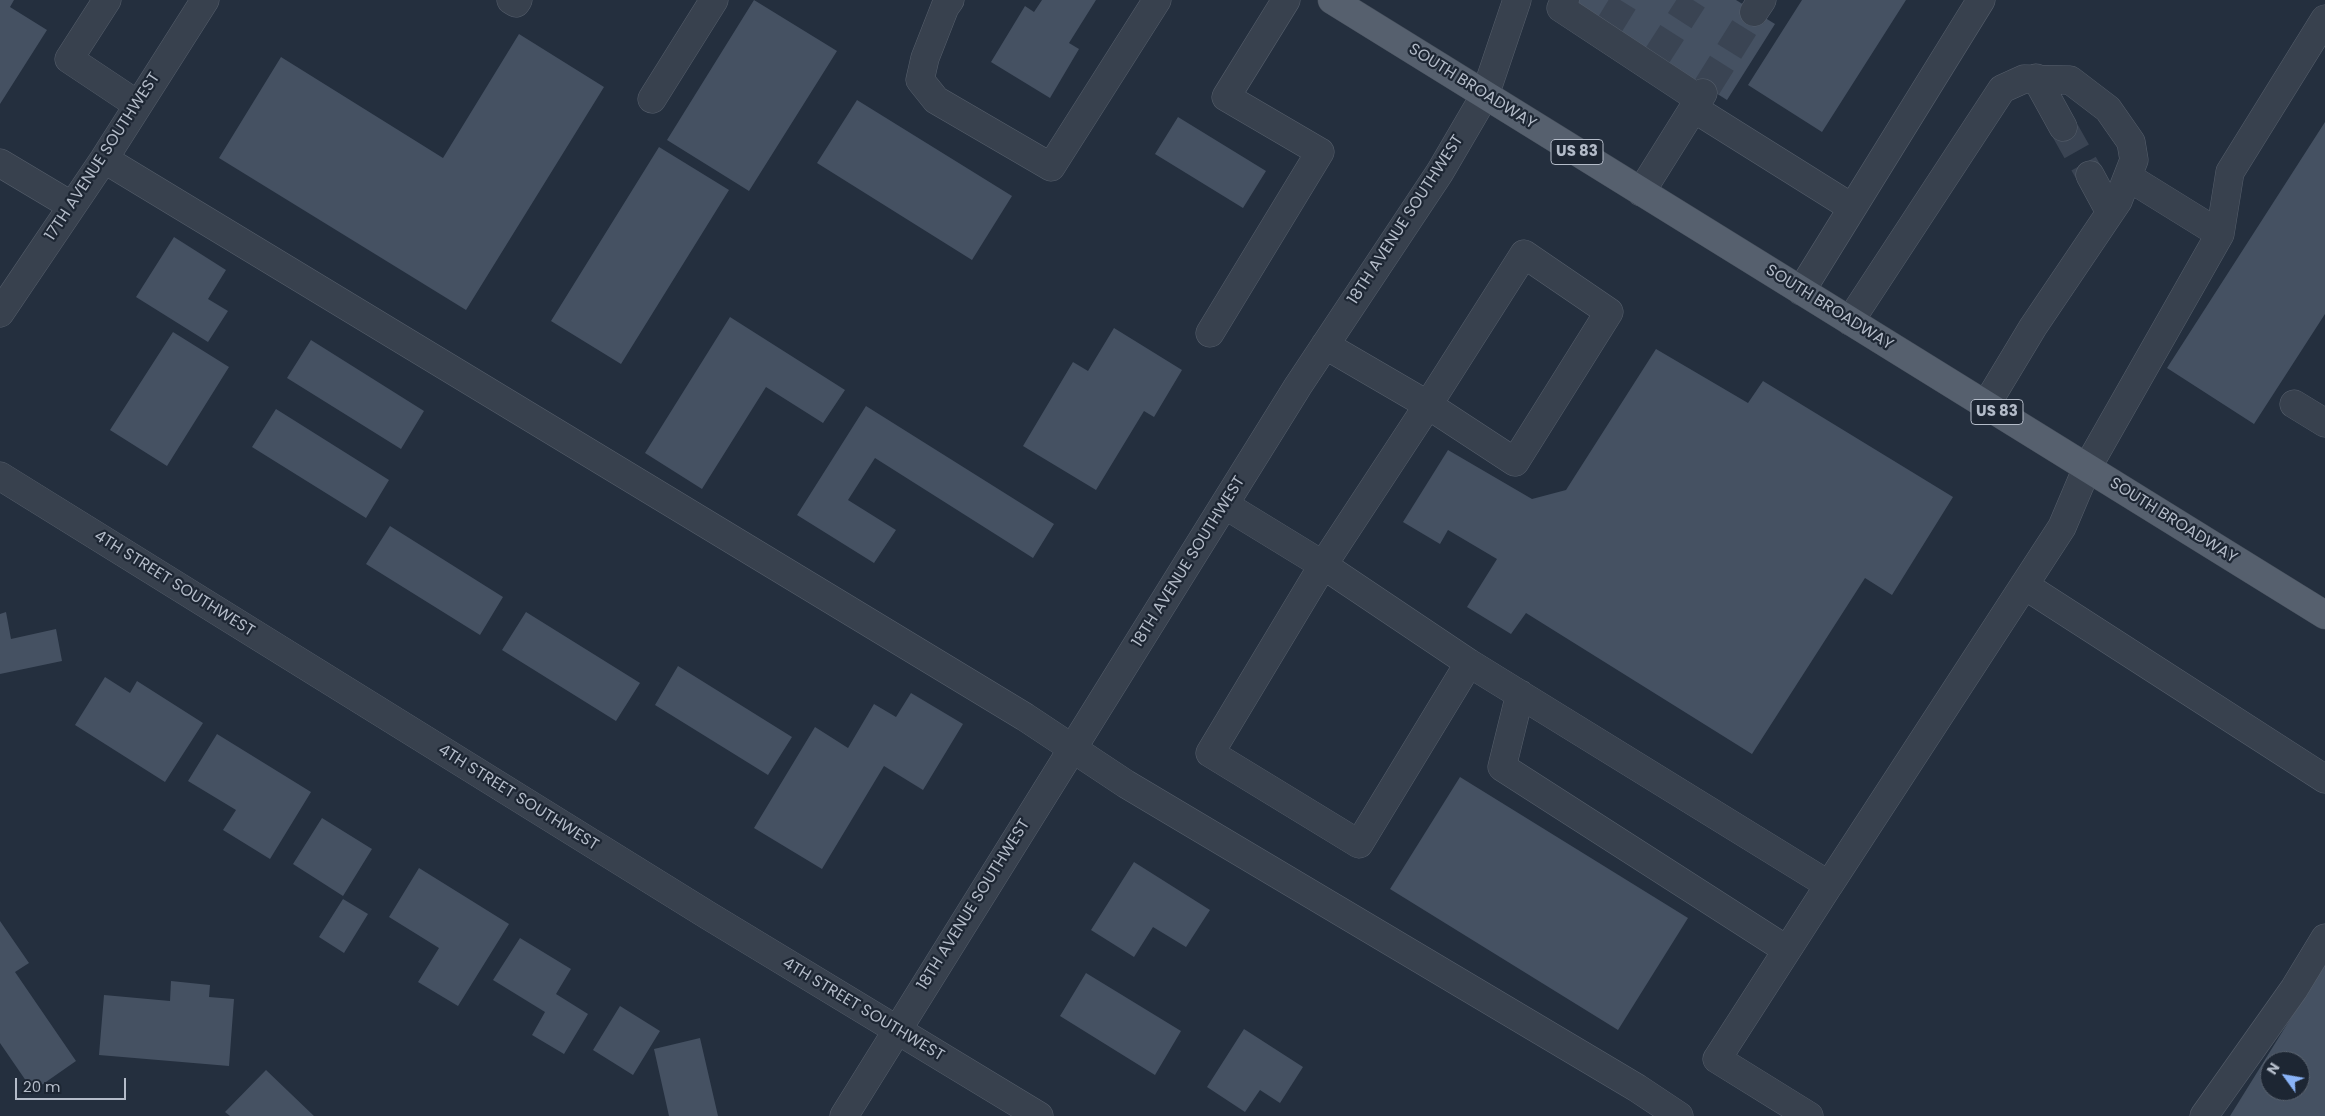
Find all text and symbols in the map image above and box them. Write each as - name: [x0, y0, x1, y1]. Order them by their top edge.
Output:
- street label: SOUTH BROADWAY: [1405, 40, 1539, 134]
- street label: 17TH AVENUE SOUTHWEST: [41, 69, 165, 245]
- street label: 18TH AVENUE SOUTHWEST: [1344, 132, 1468, 308]
- road number: US 83: [1551, 140, 1603, 164]
- street label: SOUTH BROADWAY: [1762, 261, 1896, 355]
- road number: US 83: [1971, 400, 2023, 424]
- street label: 18TH AVENUE SOUTHWEST: [1128, 473, 1250, 651]
- street label: SOUTH BROADWAY: [2106, 474, 2240, 568]
- street label: 4TH STREET SOUTHWEST: [90, 527, 258, 641]
- street label: 4TH STREET SOUTHWEST: [434, 741, 602, 855]
- street label: 18TH AVENUE SOUTHWEST: [913, 816, 1035, 994]
- street label: 4TH STREET SOUTHWEST: [779, 954, 947, 1066]
- north arrow: [2260, 1051, 2310, 1101]
- text: N: [2262, 1059, 2284, 1078]
- scale bar: [18, 1068, 129, 1100]
- text: 20 m: [23, 1076, 61, 1097]

